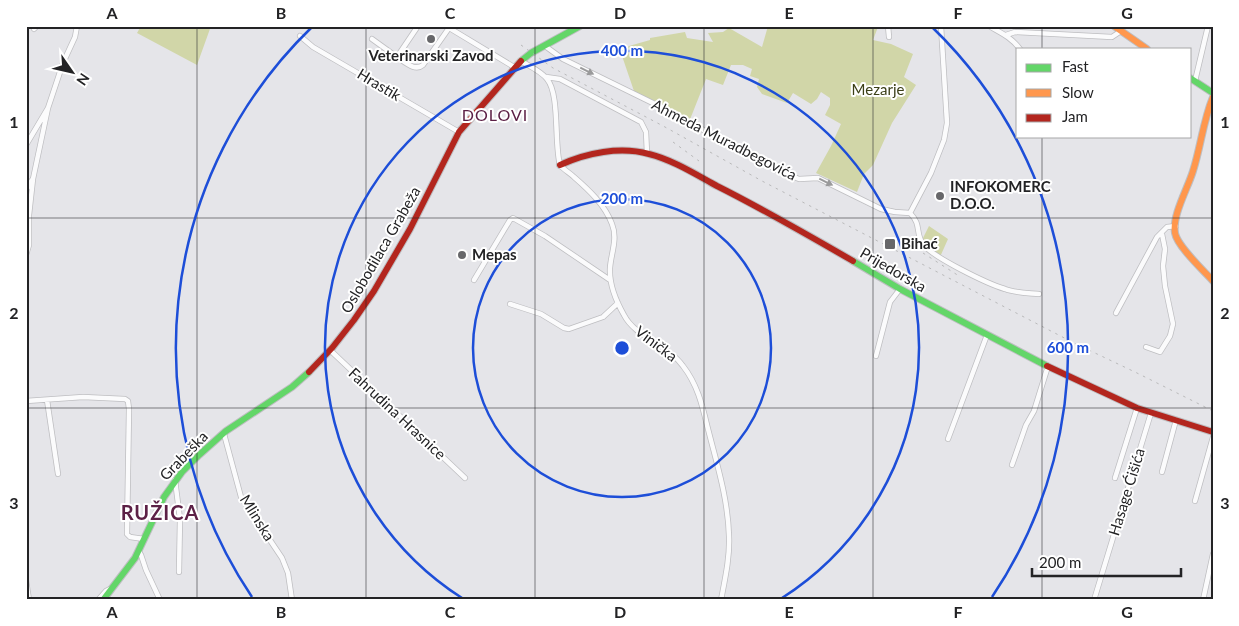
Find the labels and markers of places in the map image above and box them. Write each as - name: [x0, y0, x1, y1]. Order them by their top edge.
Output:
- marker: Veterinarski Zavod: [425, 33, 437, 45]
- place label: Veterinarski Zavod: [367, 46, 494, 64]
- place label: INFOKOMERC D.O.O.: [950, 177, 1051, 212]
- marker: INFOKOMERC D.O.O.: [934, 190, 946, 202]
- place label: Bihać: [901, 234, 938, 252]
- marker: Bihać: [883, 237, 897, 251]
- place label: Mepas: [472, 245, 517, 263]
- marker: Mepas: [456, 249, 468, 261]
- centre of rings: [613, 339, 631, 357]

